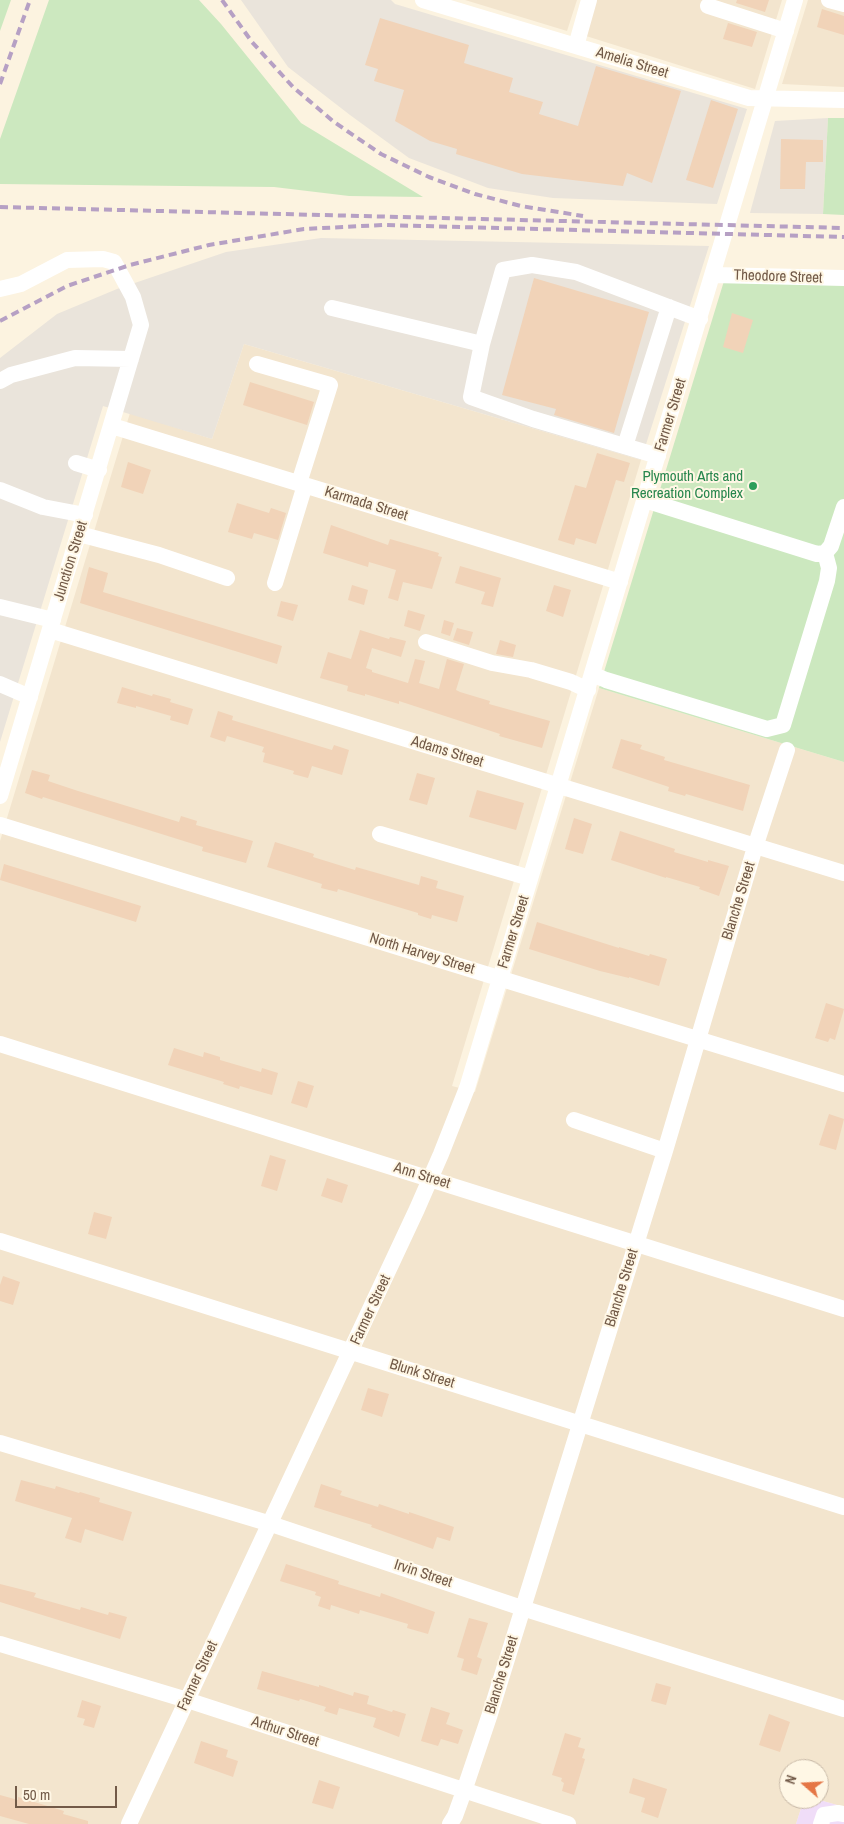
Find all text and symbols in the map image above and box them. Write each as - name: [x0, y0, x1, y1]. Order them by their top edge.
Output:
- street label: Amelia Street: [594, 43, 670, 83]
- street label: Theodore Street: [733, 266, 823, 288]
- street label: Farmer Street: [651, 376, 691, 454]
- place label: Plymouth Arts and Recreation Complex: [631, 468, 743, 503]
- marker: Plymouth Arts and Recreation Complex: [747, 480, 759, 492]
- street label: Karmada Street: [322, 483, 410, 525]
- street label: Junction Street: [50, 519, 92, 603]
- street label: Adams Street: [409, 732, 485, 772]
- street label: Blanche Street: [719, 860, 759, 942]
- street label: Farmer Street: [494, 893, 534, 971]
- street label: North Harvey Street: [367, 930, 477, 978]
- street label: Ann Street: [392, 1159, 452, 1193]
- street label: Blanche Street: [602, 1247, 642, 1329]
- street label: Farmer Street: [347, 1272, 395, 1348]
- street label: Blunk Street: [387, 1356, 457, 1392]
- street label: Irvin Street: [392, 1556, 454, 1592]
- street label: Blanche Street: [482, 1634, 522, 1716]
- street label: Farmer Street: [174, 1638, 222, 1714]
- street label: Arthur Street: [249, 1713, 321, 1751]
- north arrow: [779, 1759, 829, 1809]
- text: N: [781, 1773, 801, 1786]
- scale bar: [18, 1776, 120, 1808]
- text: 50 m: [23, 1784, 50, 1805]

